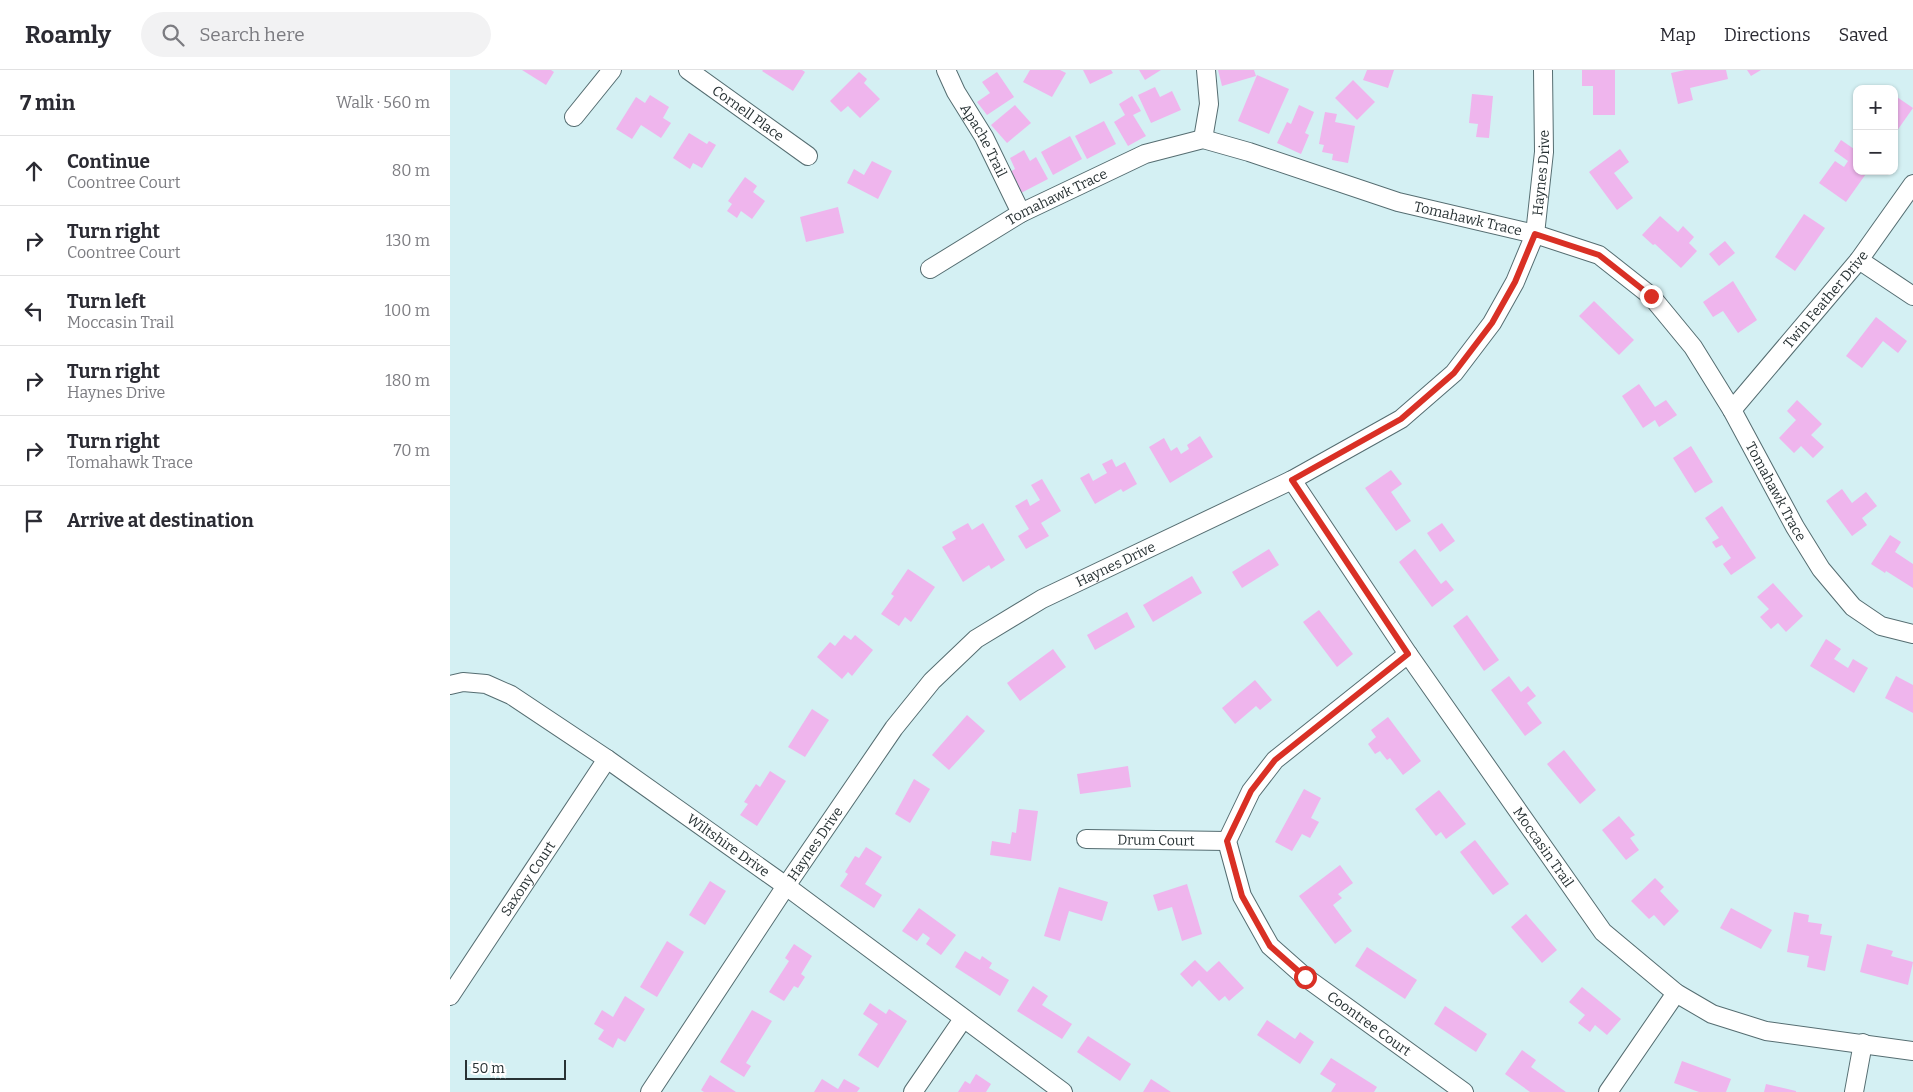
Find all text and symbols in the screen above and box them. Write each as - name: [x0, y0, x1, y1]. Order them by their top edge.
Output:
- search box: [141, 12, 491, 57]
- text: Roamly: [25, 21, 111, 49]
- icon: search: [159, 21, 187, 49]
- text: Search here: [199, 23, 305, 46]
- text: Map: [1660, 24, 1696, 46]
- text: Directions: [1724, 24, 1811, 46]
- text: Saved: [1839, 24, 1888, 46]
- street label: Cornell Place: [709, 82, 787, 145]
- map controls: [1853, 85, 1898, 175]
- button: +: [1853, 85, 1898, 130]
- text: 7 min: [20, 90, 75, 116]
- text: Walk · 560 m: [336, 93, 430, 112]
- street label: Apache Trail: [957, 100, 1011, 180]
- street label: Haynes Drive: [1529, 130, 1553, 217]
- button: −: [1853, 130, 1898, 175]
- text: Continue: [67, 150, 150, 173]
- icon: ahead: [20, 157, 48, 185]
- text: 80 m: [392, 161, 430, 180]
- street label: Tomahawk Trace: [1003, 165, 1110, 229]
- text: Coontree Court: [67, 173, 180, 192]
- street label: Tomahawk Trace: [1412, 198, 1524, 239]
- text: Turn right: [67, 220, 160, 243]
- icon: right: [20, 227, 48, 255]
- text: 130 m: [386, 231, 430, 250]
- text: Coontree Court: [67, 243, 180, 262]
- street label: Twin Feather Drive: [1780, 247, 1872, 352]
- route end: [1640, 285, 1663, 308]
- text: Turn left: [67, 290, 146, 313]
- icon: left: [20, 297, 48, 325]
- text: 100 m: [385, 301, 430, 320]
- text: Moccasin Trail: [67, 313, 174, 332]
- text: Turn right: [67, 360, 160, 383]
- icon: right: [20, 367, 48, 395]
- text: 180 m: [385, 371, 430, 390]
- text: Haynes Drive: [67, 383, 165, 402]
- text: Turn right: [67, 430, 160, 453]
- icon: right: [20, 437, 48, 465]
- street label: Tomahawk Trace: [1742, 439, 1810, 544]
- text: 70 m: [394, 441, 430, 460]
- text: Tomahawk Trace: [67, 453, 193, 472]
- icon: arrive: [20, 507, 48, 535]
- text: Arrive at destination: [67, 509, 254, 532]
- street label: Haynes Drive: [1073, 538, 1158, 590]
- street label: Haynes Drive: [784, 803, 846, 884]
- street label: Moccasin Trail: [1510, 804, 1577, 890]
- street label: Wiltshire Drive: [684, 810, 773, 880]
- street label: Drum Court: [1117, 831, 1195, 849]
- street label: Saxony Court: [497, 838, 559, 919]
- route start: [1294, 966, 1317, 989]
- street label: Coontree Court: [1324, 987, 1414, 1059]
- scale bar: [465, 1057, 566, 1080]
- text: 50 m: [472, 1060, 505, 1077]

